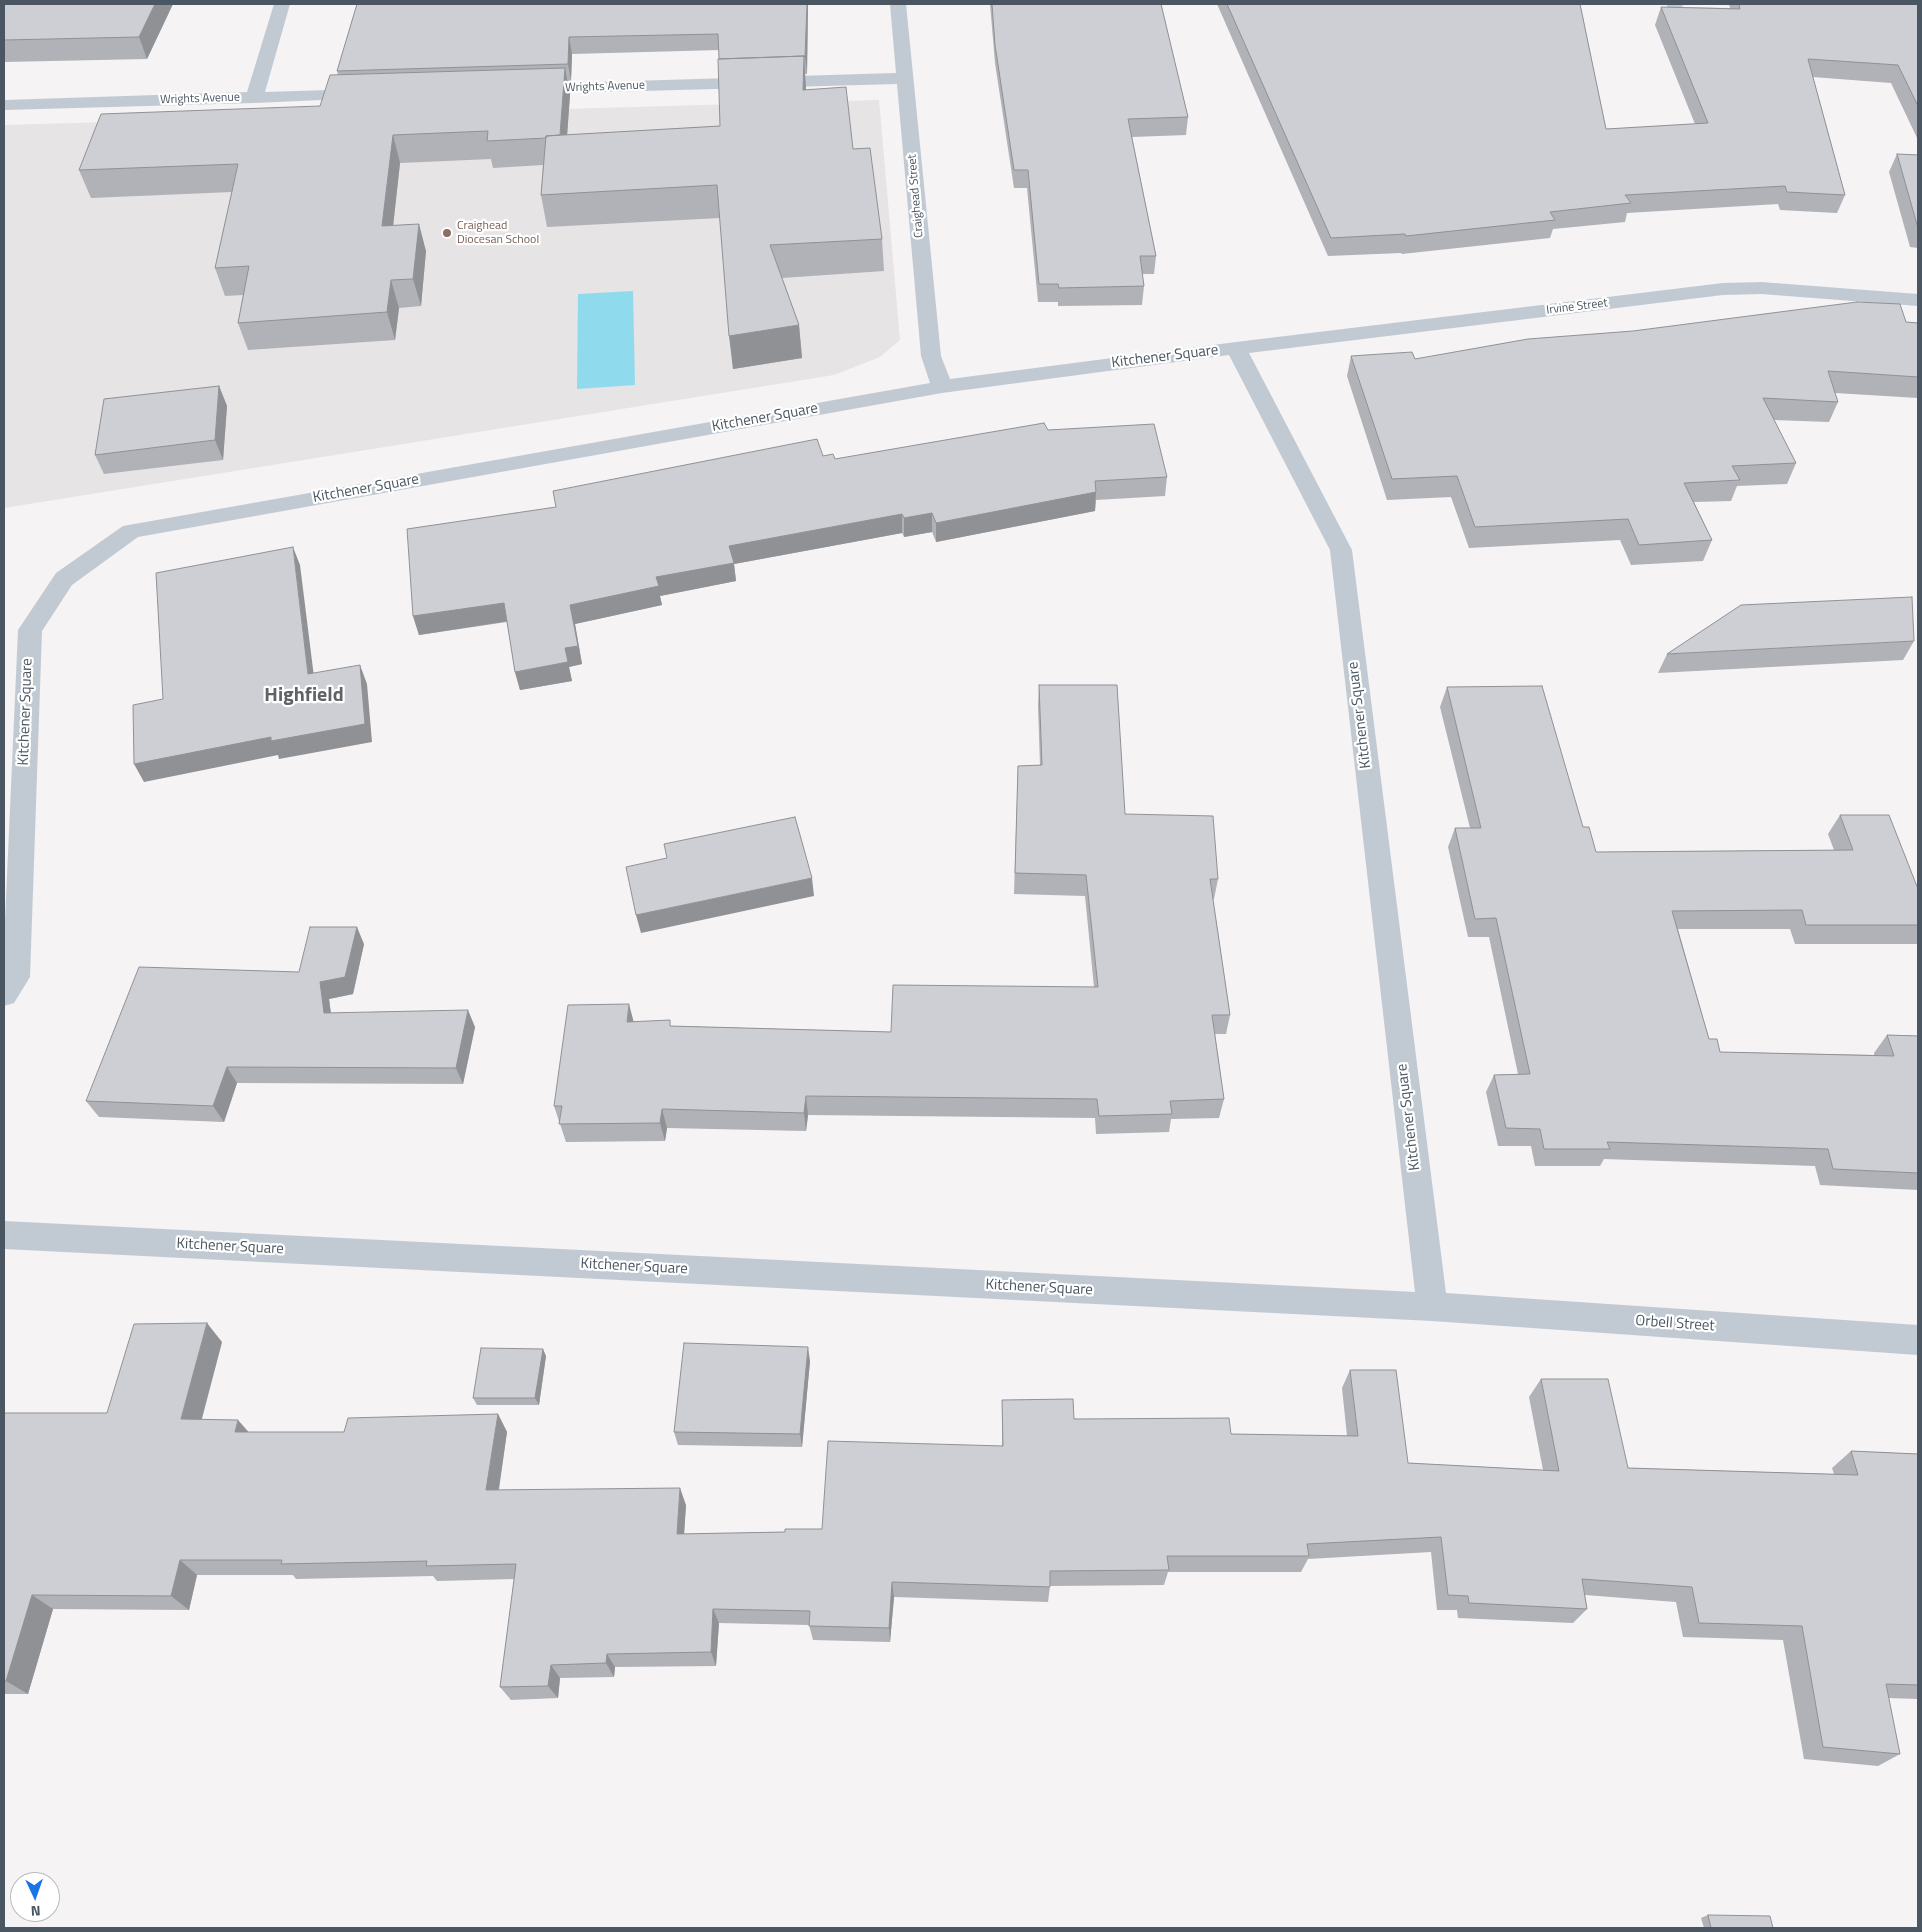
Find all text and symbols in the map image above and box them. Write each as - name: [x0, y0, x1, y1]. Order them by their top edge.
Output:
- street label: Wrights Avenue: [565, 78, 645, 96]
- street label: Wrights Avenue: [160, 90, 240, 108]
- street label: Craighead Street: [905, 154, 927, 238]
- place label: Craighead Diocesan School: [457, 219, 539, 247]
- marker: Craighead Diocesan School: [441, 227, 453, 239]
- street label: Irvine Street: [1546, 296, 1608, 318]
- street label: Kitchener Square: [1111, 342, 1219, 372]
- street label: Kitchener Square: [711, 400, 819, 436]
- street label: Kitchener Square: [312, 471, 420, 507]
- street label: Kitchener Square: [15, 658, 37, 766]
- street label: Kitchener Square: [1345, 661, 1375, 769]
- district label: Highfield: [264, 684, 344, 708]
- street label: Kitchener Square: [1394, 1063, 1424, 1171]
- street label: Kitchener Square: [176, 1235, 284, 1259]
- street label: Kitchener Square: [580, 1255, 688, 1279]
- street label: Kitchener Square: [985, 1276, 1093, 1300]
- street label: Orbell Street: [1635, 1312, 1715, 1336]
- north arrow: [10, 1872, 60, 1922]
- text: N: [30, 1901, 41, 1922]

